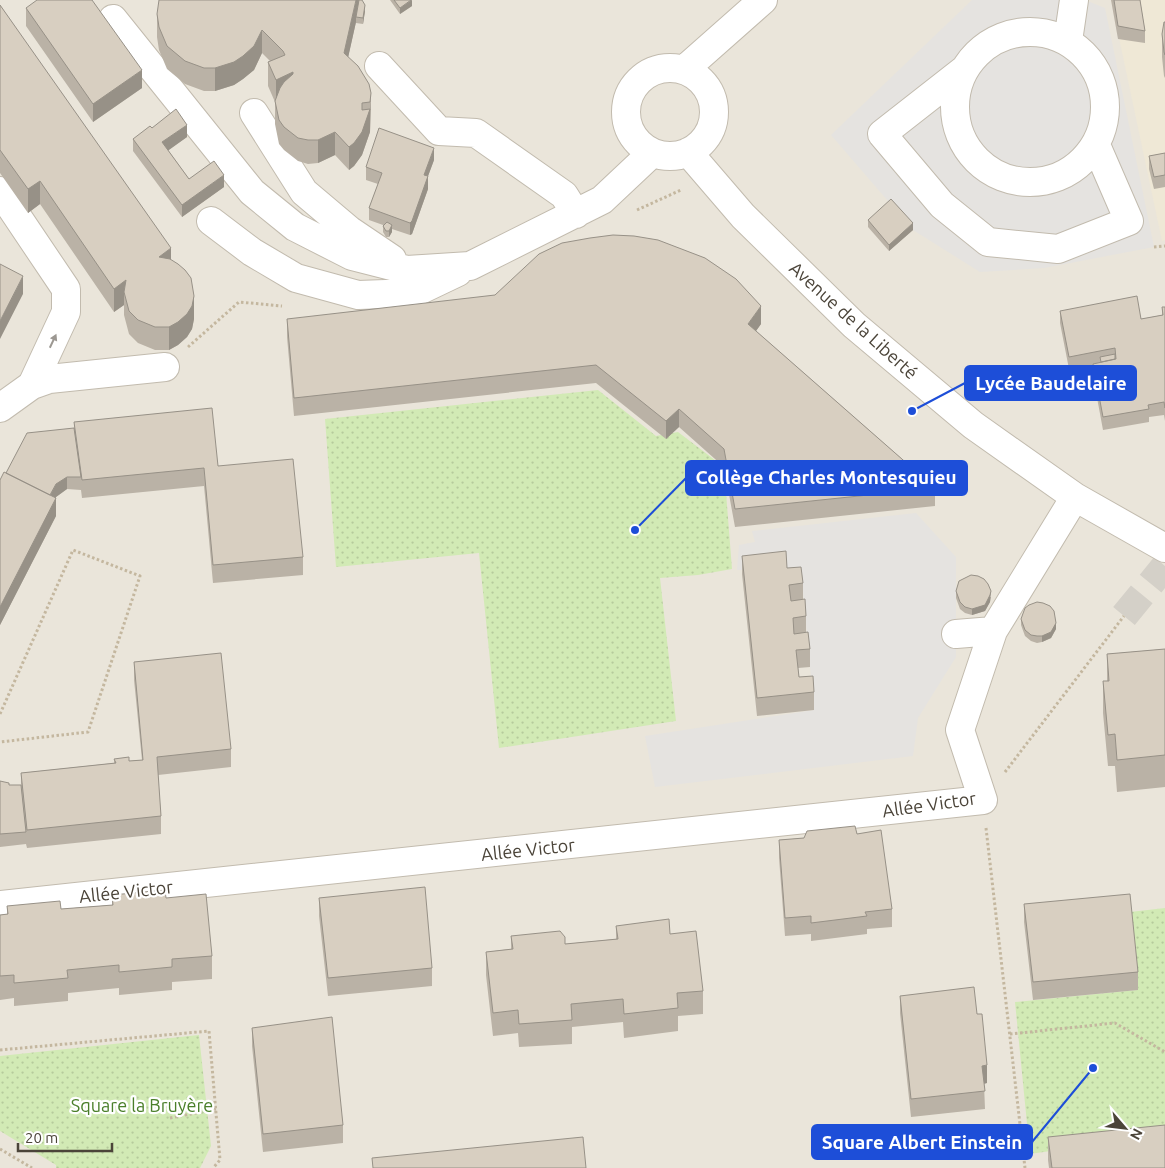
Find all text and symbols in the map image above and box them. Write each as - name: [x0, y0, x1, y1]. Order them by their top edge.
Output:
- street label: Avenue de la Liberté: [786, 257, 922, 383]
- one-way arrow: [49, 334, 57, 348]
- callout: Lycée Baudelaire: [965, 366, 1136, 400]
- text: Lycée Baudelaire: [975, 372, 1127, 394]
- callout: Collège Charles Montesquieu: [686, 461, 967, 495]
- text: Collège Charles Montesquieu: [695, 466, 957, 488]
- street label: Allée Victor: [881, 788, 977, 820]
- street label: Allée Victor: [480, 834, 576, 864]
- street label: Allée Victor: [78, 876, 174, 906]
- park label: Square la Bruyère: [71, 1095, 213, 1115]
- north arrow: [1100, 1103, 1150, 1153]
- scale bar: [18, 1120, 111, 1152]
- callout: Square Albert Einstein: [812, 1125, 1032, 1159]
- text: N: [1127, 1126, 1146, 1142]
- text: 20 m: [25, 1129, 58, 1146]
- text: Square Albert Einstein: [822, 1131, 1022, 1153]

